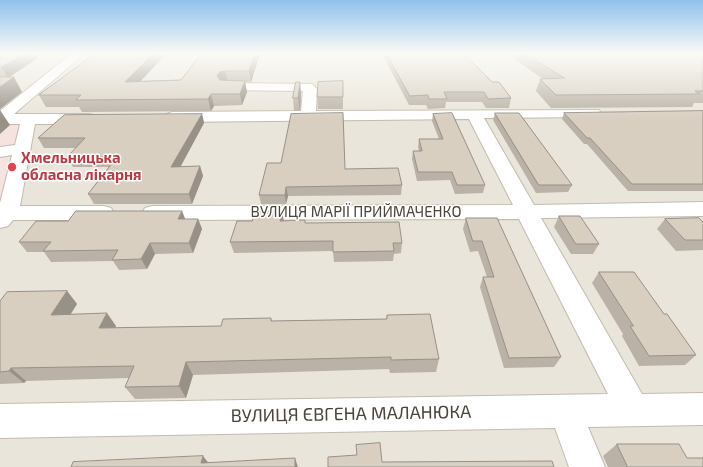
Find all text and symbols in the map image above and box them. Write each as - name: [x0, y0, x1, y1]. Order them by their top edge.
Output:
- place label: Хмельницька обласна лікарня: [21, 149, 142, 184]
- marker: Хмельницька обласна лікарня: [6, 161, 18, 173]
- street label: ВУЛИЦЯ МАРІЇ ПРИЙМАЧЕНКО: [251, 203, 461, 221]
- street label: ВУЛИЦЯ ЄВГЕНА МАЛАНЮКА: [230, 401, 472, 427]

